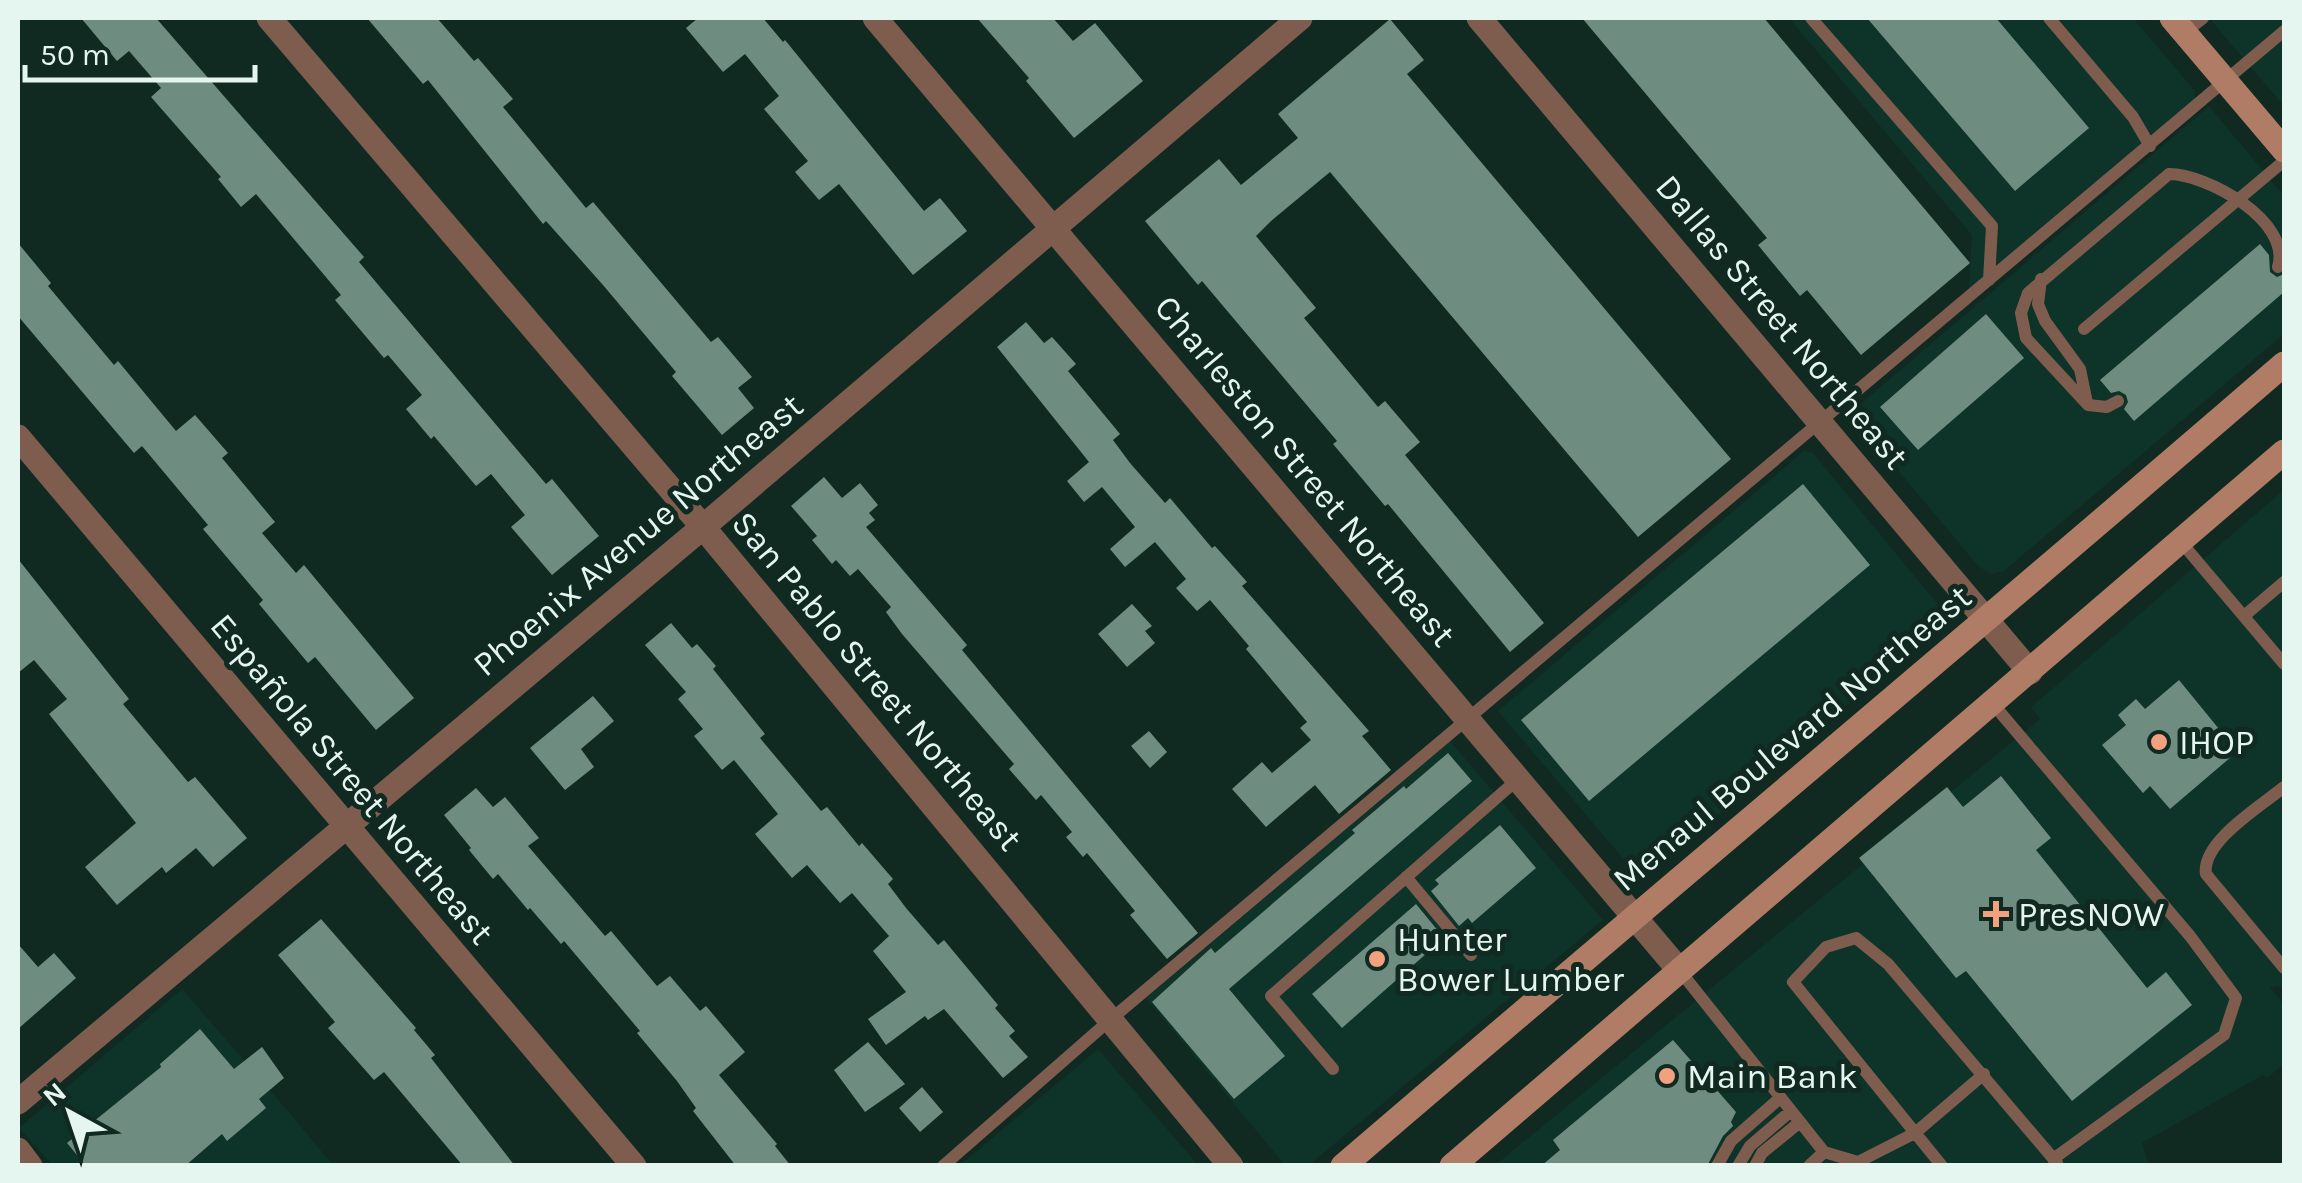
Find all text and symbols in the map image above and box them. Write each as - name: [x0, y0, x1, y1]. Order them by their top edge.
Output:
- scale bar: [25, 20, 255, 82]
- text: 50 m: [40, 37, 110, 73]
- street label: Dallas Street Northeast: [1647, 167, 1917, 477]
- street label: Charleston Street Northeast: [1146, 287, 1464, 655]
- street label: Phoenix Avenue Northeast: [465, 385, 811, 685]
- street label: San Pablo Street Northeast: [723, 503, 1031, 859]
- street label: Menaul Boulevard Northeast: [1605, 576, 1979, 900]
- street label: Española Street Northeast: [202, 605, 502, 953]
- place label: IHOP: [2179, 722, 2254, 763]
- marker: IHOP: [2148, 731, 2170, 753]
- place label: PresNOW: [2018, 894, 2164, 935]
- marker: PresNOW: [1983, 901, 2009, 927]
- place label: Hunter Bower Lumber: [1397, 919, 1624, 1000]
- marker: Hunter Bower Lumber: [1366, 948, 1388, 970]
- place label: Main Bank: [1687, 1056, 1858, 1097]
- north arrow: [20, 1063, 120, 1163]
- marker: Main Bank: [1656, 1065, 1678, 1087]
- text: N: [36, 1075, 73, 1113]

